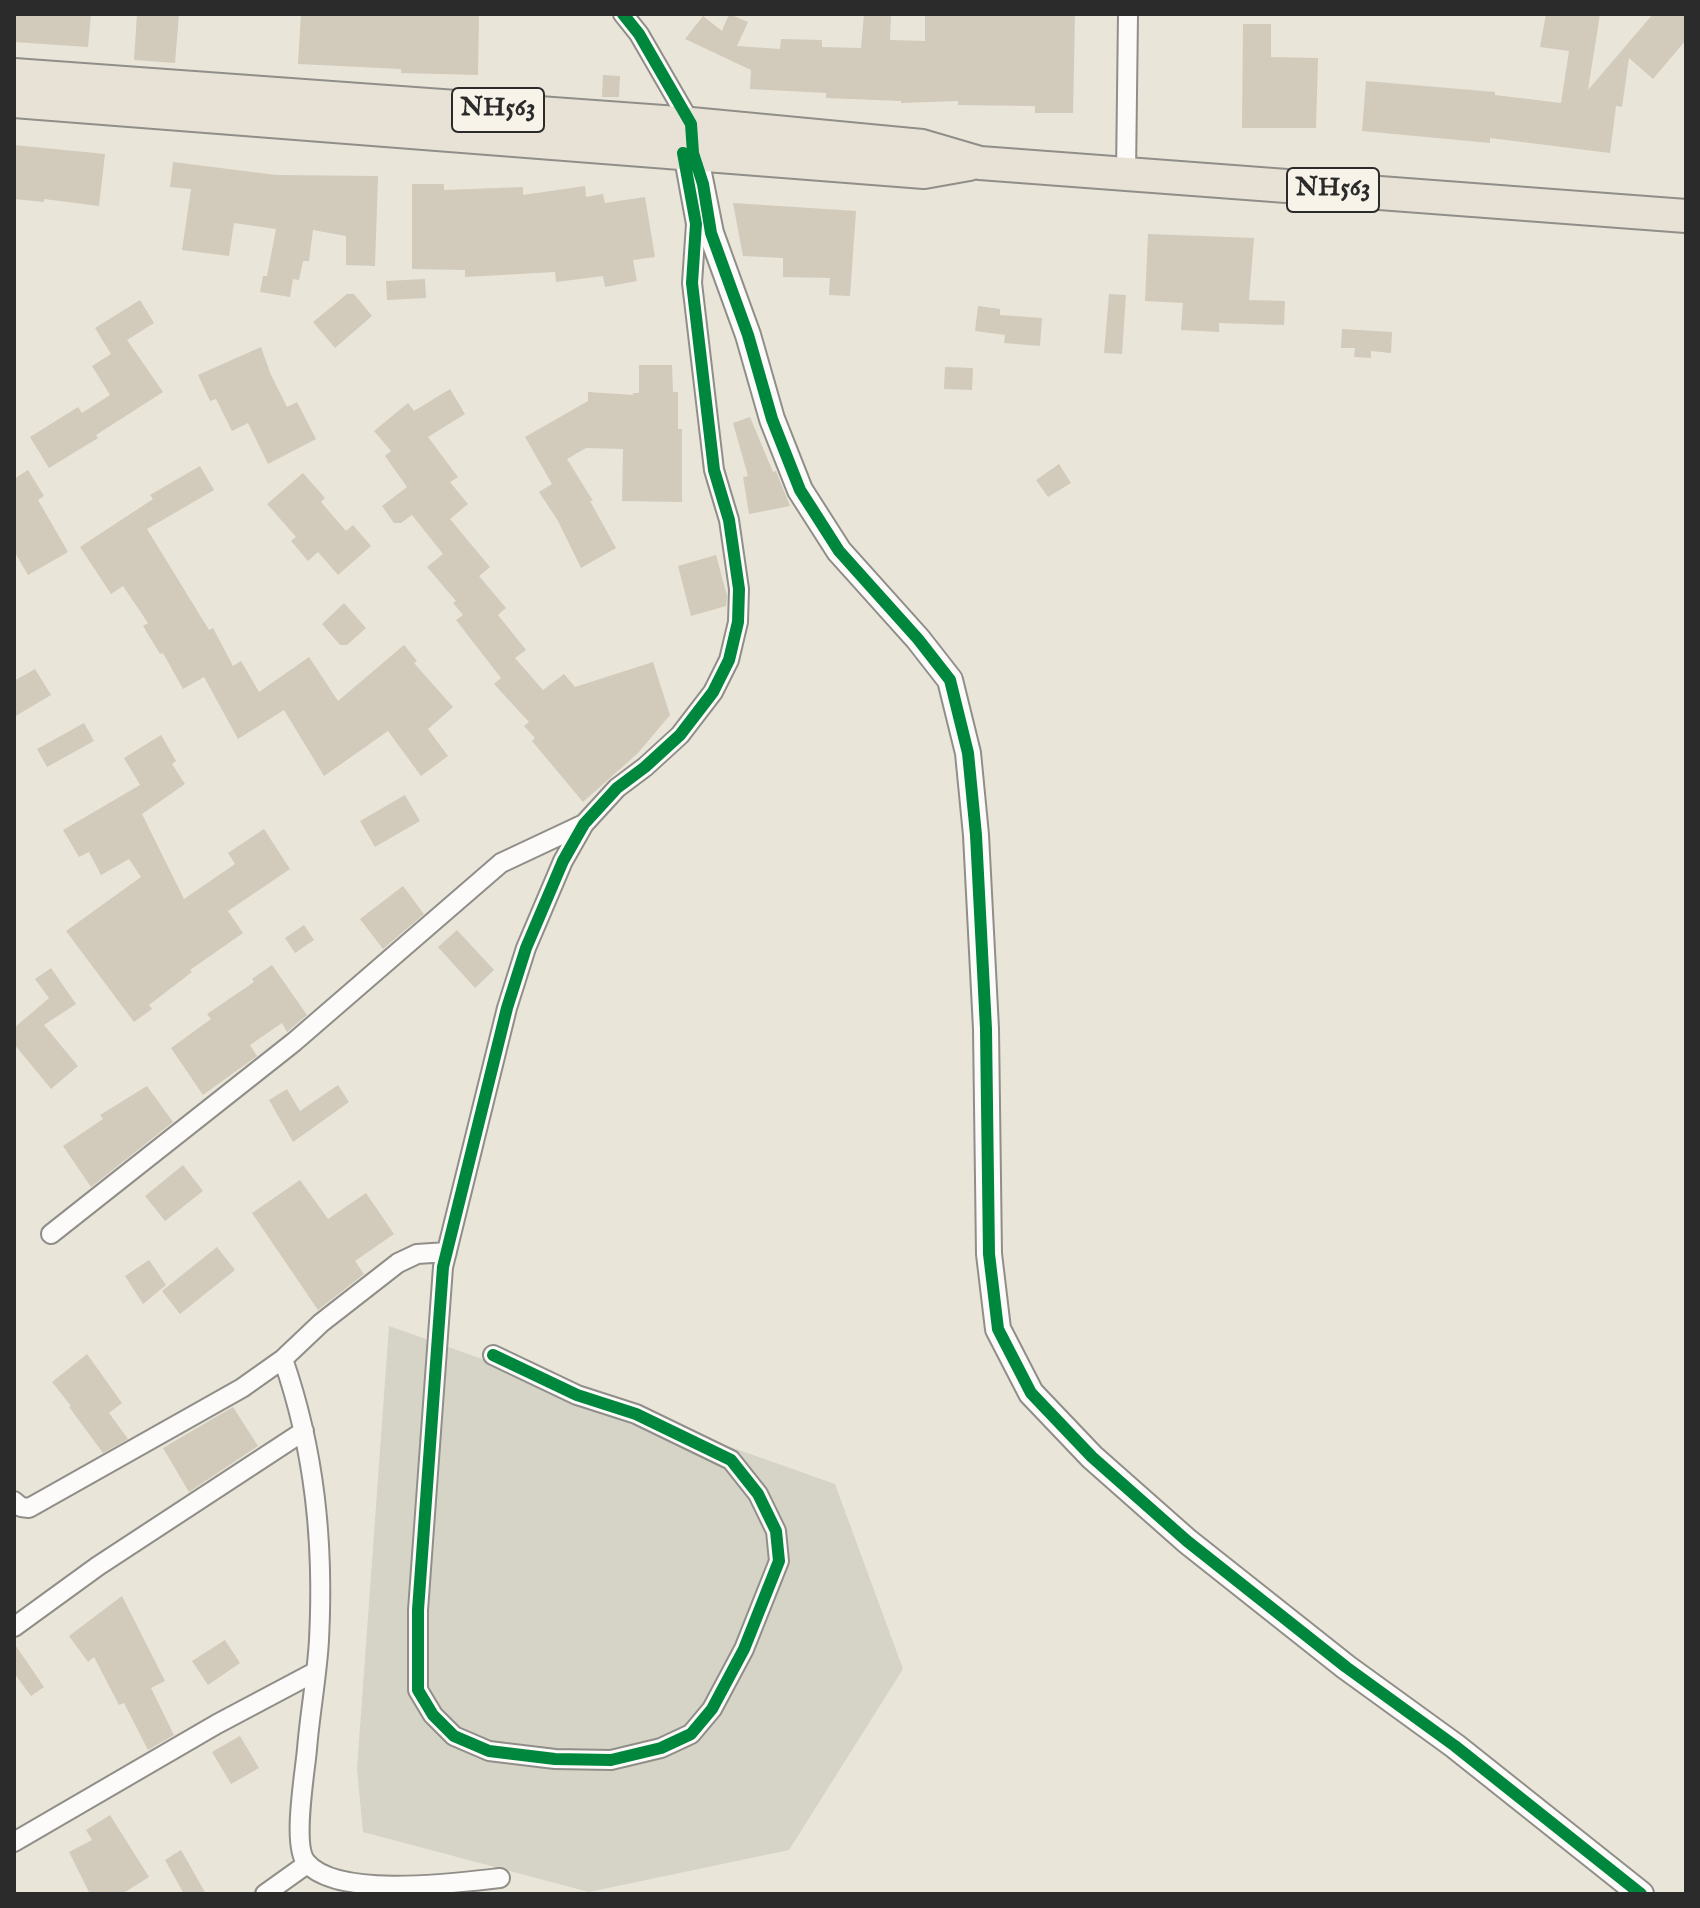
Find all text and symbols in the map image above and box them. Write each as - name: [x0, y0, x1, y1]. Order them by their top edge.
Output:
- road number: NH563: [452, 88, 544, 132]
- road number: NH563: [1287, 168, 1379, 212]

